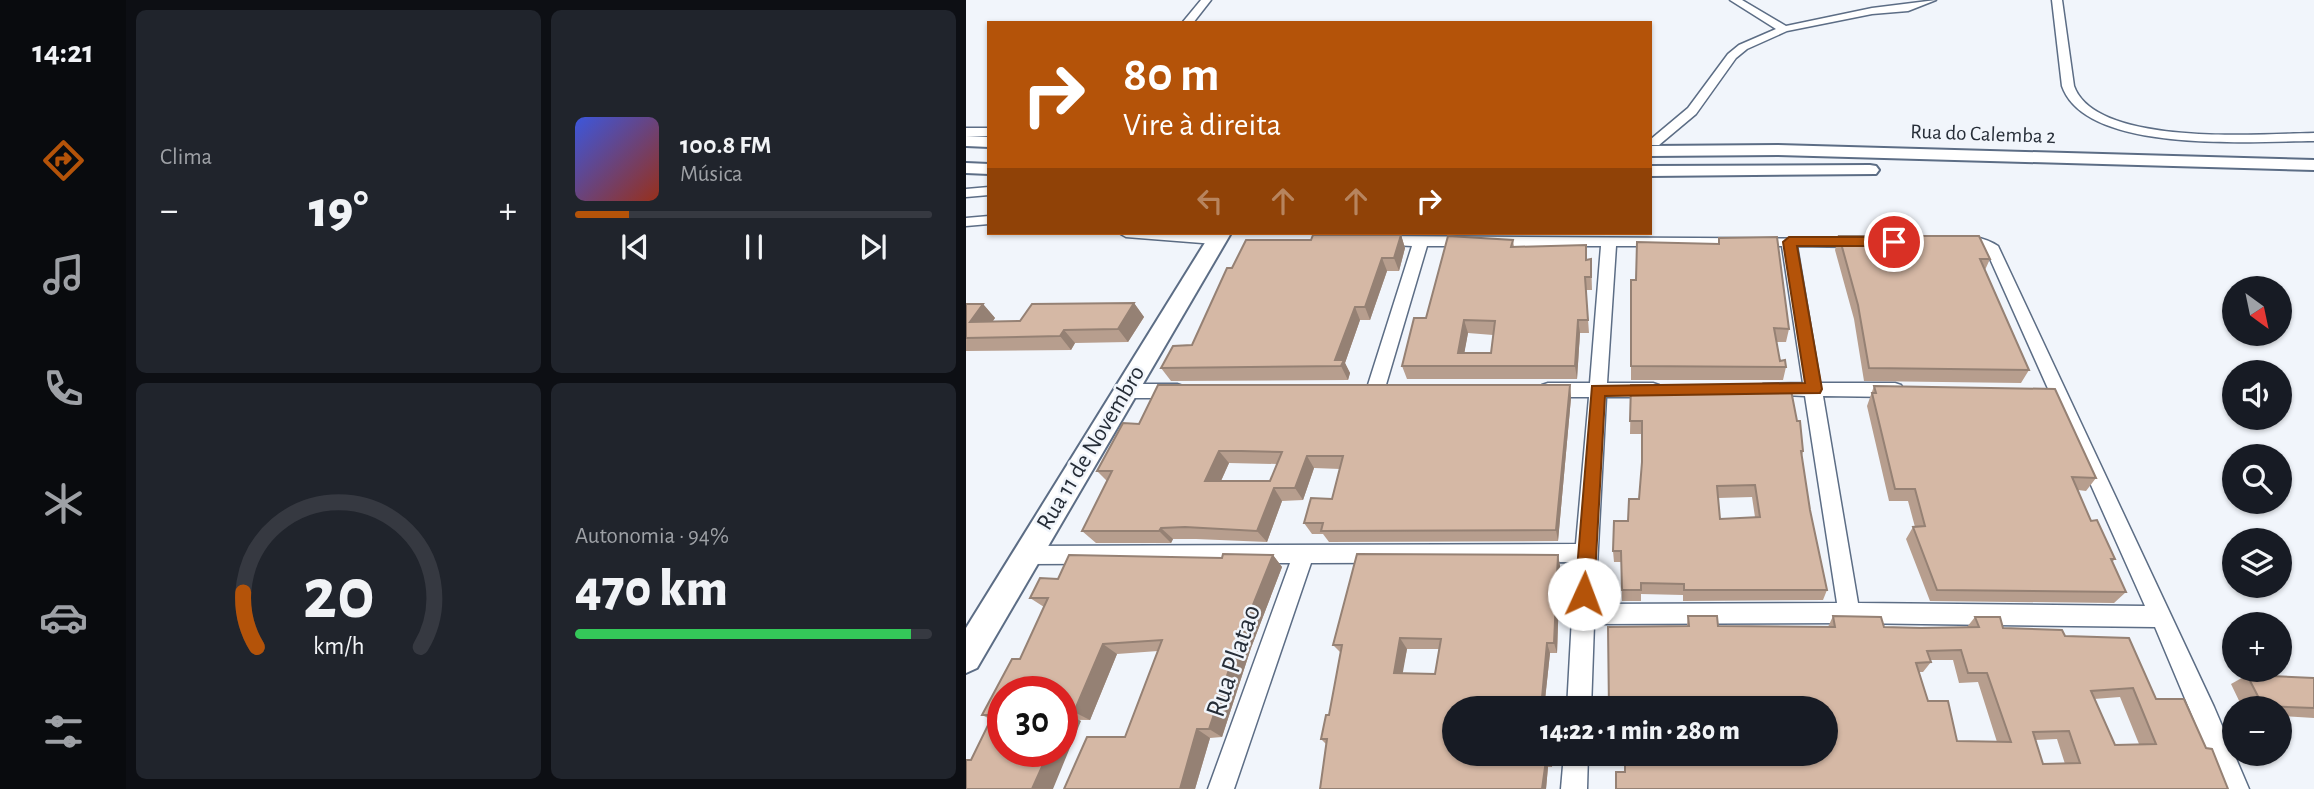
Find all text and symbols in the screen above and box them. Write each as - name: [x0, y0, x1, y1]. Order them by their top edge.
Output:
- text: 14:21: [32, 36, 94, 68]
- icon: right: [1008, 49, 1099, 140]
- text: 80 m: [1123, 51, 1220, 100]
- text: Vire à direita: [1123, 109, 1281, 141]
- street label: Rua do Calemba 2: [1910, 121, 2056, 147]
- text: 100.8 FM: [680, 132, 771, 158]
- icon: directions: [39, 136, 88, 185]
- text: Clima: [160, 146, 212, 169]
- text: Música: [680, 163, 743, 186]
- icon: left: [1191, 182, 1229, 220]
- icon: ahead: [1264, 182, 1302, 220]
- icon: ahead: [1337, 182, 1375, 220]
- icon: right: [1410, 182, 1448, 220]
- text: 19°: [309, 184, 368, 236]
- text: −: [160, 192, 178, 230]
- text: +: [499, 192, 517, 230]
- pin: [1864, 212, 1924, 272]
- icon: arrive: [1875, 223, 1913, 261]
- icon: previous: [616, 228, 654, 266]
- icon: pause: [735, 228, 773, 266]
- icon: next: [854, 228, 892, 266]
- icon: music: [39, 250, 88, 299]
- north arrow: [2222, 276, 2292, 346]
- map controls: [2222, 276, 2292, 766]
- button: sound: [2222, 360, 2292, 430]
- street label: Rua 11 de Novembro: [1033, 362, 1149, 534]
- icon: phone: [39, 364, 88, 413]
- button: search: [2222, 444, 2292, 514]
- icon: climate: [39, 479, 88, 528]
- text: Autonomia · 94%: [575, 525, 729, 548]
- button: layers: [2222, 528, 2292, 598]
- position arrow: [1547, 557, 1621, 631]
- text: 20: [302, 559, 375, 632]
- text: 470 km: [575, 563, 728, 615]
- icon: car: [39, 593, 88, 642]
- street label: Rua Platao: [1202, 601, 1266, 721]
- button: +: [2222, 612, 2292, 682]
- text: km/h: [313, 634, 364, 659]
- speed limit sign: 30: [987, 676, 1078, 767]
- button: −: [2222, 696, 2292, 766]
- icon: filters: [39, 707, 88, 756]
- text: 14:22 · 1 min · 280 m: [1540, 718, 1740, 744]

